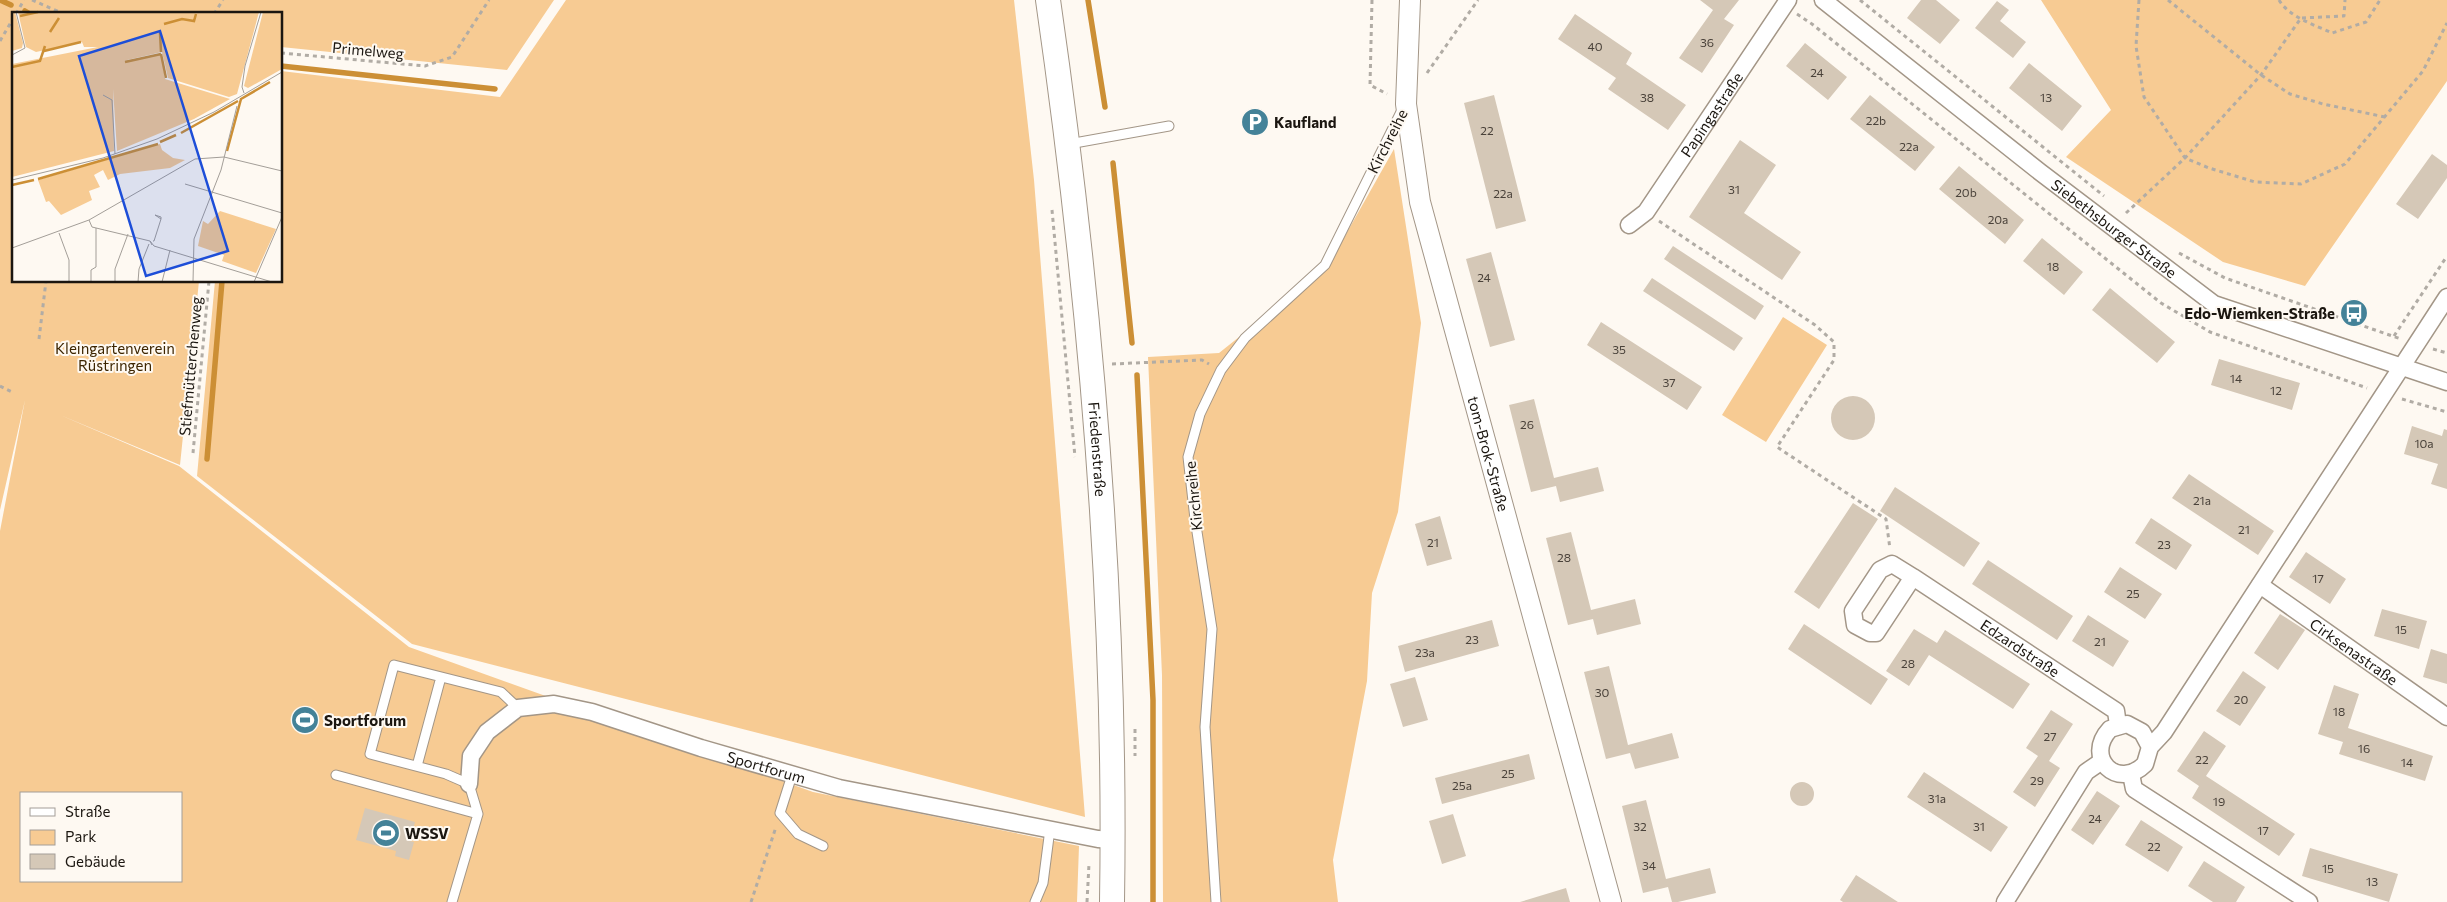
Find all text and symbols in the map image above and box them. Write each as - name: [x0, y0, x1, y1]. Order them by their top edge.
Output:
- inset map: [12, 12, 282, 282]
- house number: 36: [1700, 35, 1714, 49]
- street label: Primelweg: [331, 38, 405, 62]
- house number: 40: [1587, 39, 1603, 53]
- house number: 24: [1810, 65, 1824, 79]
- street label: Papingastraße: [1677, 68, 1746, 160]
- house number: 38: [1640, 90, 1654, 104]
- house number: 13: [2040, 90, 2052, 104]
- street label: Kirchreihe: [1363, 106, 1411, 176]
- parking icon: Kaufland: [1240, 107, 1270, 137]
- place label: Kaufland: [1274, 113, 1337, 131]
- house number: 22b: [1866, 113, 1886, 127]
- house number: 22: [1480, 123, 1494, 137]
- house number: 22a: [1899, 139, 1919, 153]
- street label: Siebethsburger Straße: [2048, 175, 2180, 282]
- house number: 31: [1728, 182, 1740, 196]
- house number: 20b: [1955, 185, 1977, 199]
- house number: 22a: [1493, 186, 1513, 200]
- house number: 20a: [1988, 212, 2008, 226]
- house number: 18: [2047, 259, 2059, 273]
- house number: 24: [1477, 270, 1491, 284]
- street label: Stiefmütterchenweg: [175, 296, 205, 436]
- bus stop icon: Edo-Wiemken-Straße: [2339, 298, 2369, 328]
- place label: Edo-Wiemken-Straße: [2184, 304, 2335, 322]
- park label: Kleingartenverein Rüstringen: [55, 339, 175, 374]
- house number: 35: [1612, 342, 1626, 356]
- house number: 14: [2230, 371, 2242, 385]
- house number: 37: [1662, 375, 1676, 389]
- house number: 12: [2270, 383, 2282, 397]
- street label: tom-Brok-Straße: [1464, 394, 1513, 513]
- street label: Friedenstraße: [1085, 401, 1110, 497]
- house number: 26: [1520, 417, 1534, 431]
- house number: 10a: [2414, 436, 2434, 450]
- street label: Kirchreihe: [1180, 460, 1206, 532]
- house number: 21a: [2193, 493, 2211, 507]
- house number: 21: [2238, 522, 2250, 536]
- house number: 21: [1427, 535, 1439, 549]
- house number: 23: [2157, 537, 2171, 551]
- house number: 28: [1557, 550, 1571, 564]
- house number: 17: [2312, 571, 2324, 585]
- house number: 25: [2126, 586, 2140, 600]
- street label: Cirksenastraße: [2307, 614, 2401, 688]
- street label: Edzardstraße: [1977, 615, 2063, 680]
- house number: 15: [2395, 622, 2407, 636]
- house number: 23: [1465, 632, 1479, 646]
- house number: 21: [2094, 634, 2106, 648]
- house number: 23a: [1415, 645, 1435, 659]
- house number: 28: [1901, 656, 1915, 670]
- house number: 30: [1595, 685, 1610, 699]
- house number: 20: [2234, 692, 2248, 706]
- house number: 18: [2333, 704, 2345, 718]
- sports icon: Sportforum: [290, 705, 320, 735]
- place label: Sportforum: [324, 711, 406, 729]
- house number: 27: [2044, 729, 2056, 743]
- house number: 16: [2358, 741, 2370, 755]
- street label: Sportforum: [725, 747, 808, 787]
- house number: 22: [2195, 752, 2209, 766]
- house number: 14: [2401, 755, 2413, 769]
- house number: 25: [1501, 766, 1515, 780]
- house number: 29: [2030, 773, 2044, 787]
- house number: 25a: [1452, 778, 1472, 792]
- house number: 31a: [1928, 791, 1946, 805]
- legend: [20, 792, 182, 882]
- house number: 19: [2213, 794, 2225, 808]
- text: Straße: [65, 802, 111, 820]
- house number: 24: [2088, 811, 2102, 825]
- sports icon: WSSV: [371, 818, 401, 848]
- house number: 32: [1633, 819, 1647, 833]
- house number: 31: [1973, 819, 1985, 833]
- house number: 17: [2257, 823, 2269, 837]
- place label: WSSV: [405, 824, 449, 842]
- text: Park: [65, 827, 96, 845]
- house number: 22: [2147, 839, 2161, 853]
- text: Gebäude: [65, 852, 126, 870]
- house number: 34: [1642, 858, 1656, 872]
- house number: 15: [2322, 861, 2334, 875]
- house number: 13: [2366, 874, 2378, 888]

